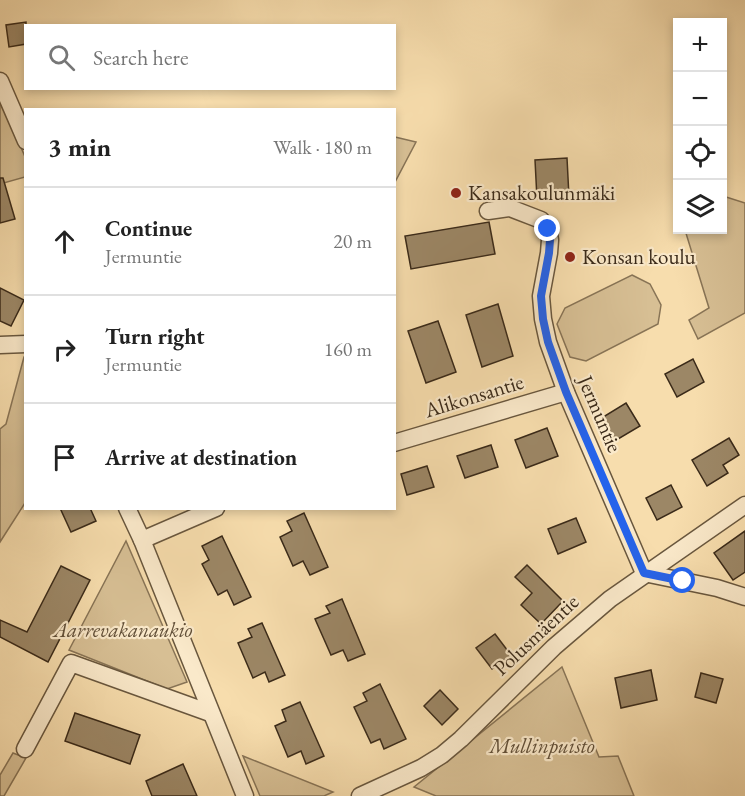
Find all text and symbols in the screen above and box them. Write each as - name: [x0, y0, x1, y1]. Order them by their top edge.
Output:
- map controls: [673, 18, 727, 234]
- button: +: [673, 18, 727, 72]
- search box: [24, 24, 396, 90]
- icon: search: [45, 41, 78, 74]
- text: Search here: [93, 43, 188, 72]
- button: −: [673, 72, 727, 126]
- button: locate: [673, 126, 727, 180]
- text: 3 min: [48, 130, 111, 164]
- text: Walk · 180 m: [273, 134, 372, 160]
- place label: Kansakoulunmäki: [468, 179, 615, 206]
- button: layers: [673, 180, 727, 234]
- marker: Kansakoulunmäki: [449, 186, 463, 200]
- text: Continue: [105, 214, 192, 243]
- route end: [534, 215, 560, 241]
- icon: ahead: [48, 225, 81, 258]
- text: 20 m: [333, 228, 372, 254]
- text: Jermuntie: [105, 243, 182, 269]
- place label: Konsan koulu: [582, 243, 696, 270]
- marker: Konsan koulu: [563, 250, 577, 264]
- text: Turn right: [105, 322, 204, 351]
- icon: right: [48, 333, 81, 366]
- text: 160 m: [324, 336, 372, 362]
- text: Jermuntie: [105, 351, 182, 377]
- street label: Alikonsantie: [420, 368, 527, 424]
- street label: Jermuntie: [571, 370, 629, 456]
- icon: arrive: [48, 441, 81, 474]
- text: Arrive at destination: [105, 443, 297, 472]
- route start: [669, 567, 695, 593]
- street label: Polusmäentie: [487, 588, 584, 681]
- park label: Aarrevakanaukio: [52, 616, 192, 643]
- park label: Mullinpuisto: [487, 732, 595, 759]

